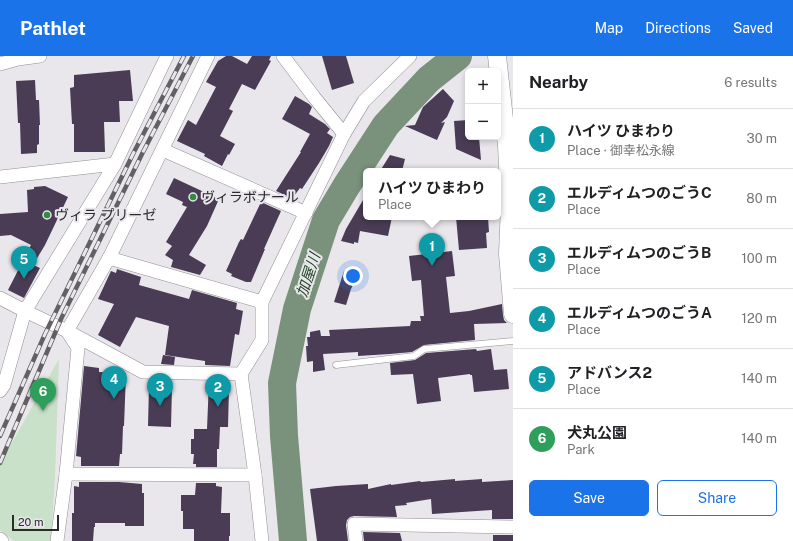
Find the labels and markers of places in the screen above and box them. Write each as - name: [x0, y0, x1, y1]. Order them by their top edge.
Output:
- place label: ヴィラボナール: [201, 189, 299, 205]
- marker: ヴィラボナール: [188, 192, 198, 202]
- place label: ヴィラ プリーゼ: [55, 207, 156, 223]
- marker: ヴィラ プリーゼ: [42, 210, 52, 220]
- pin: 1: [419, 233, 445, 266]
- pin: 5: [11, 246, 37, 279]
- pin: 4: [101, 366, 127, 399]
- pin: 3: [147, 373, 173, 406]
- pin: 2: [205, 374, 231, 407]
- pin: 6: [30, 378, 56, 411]

